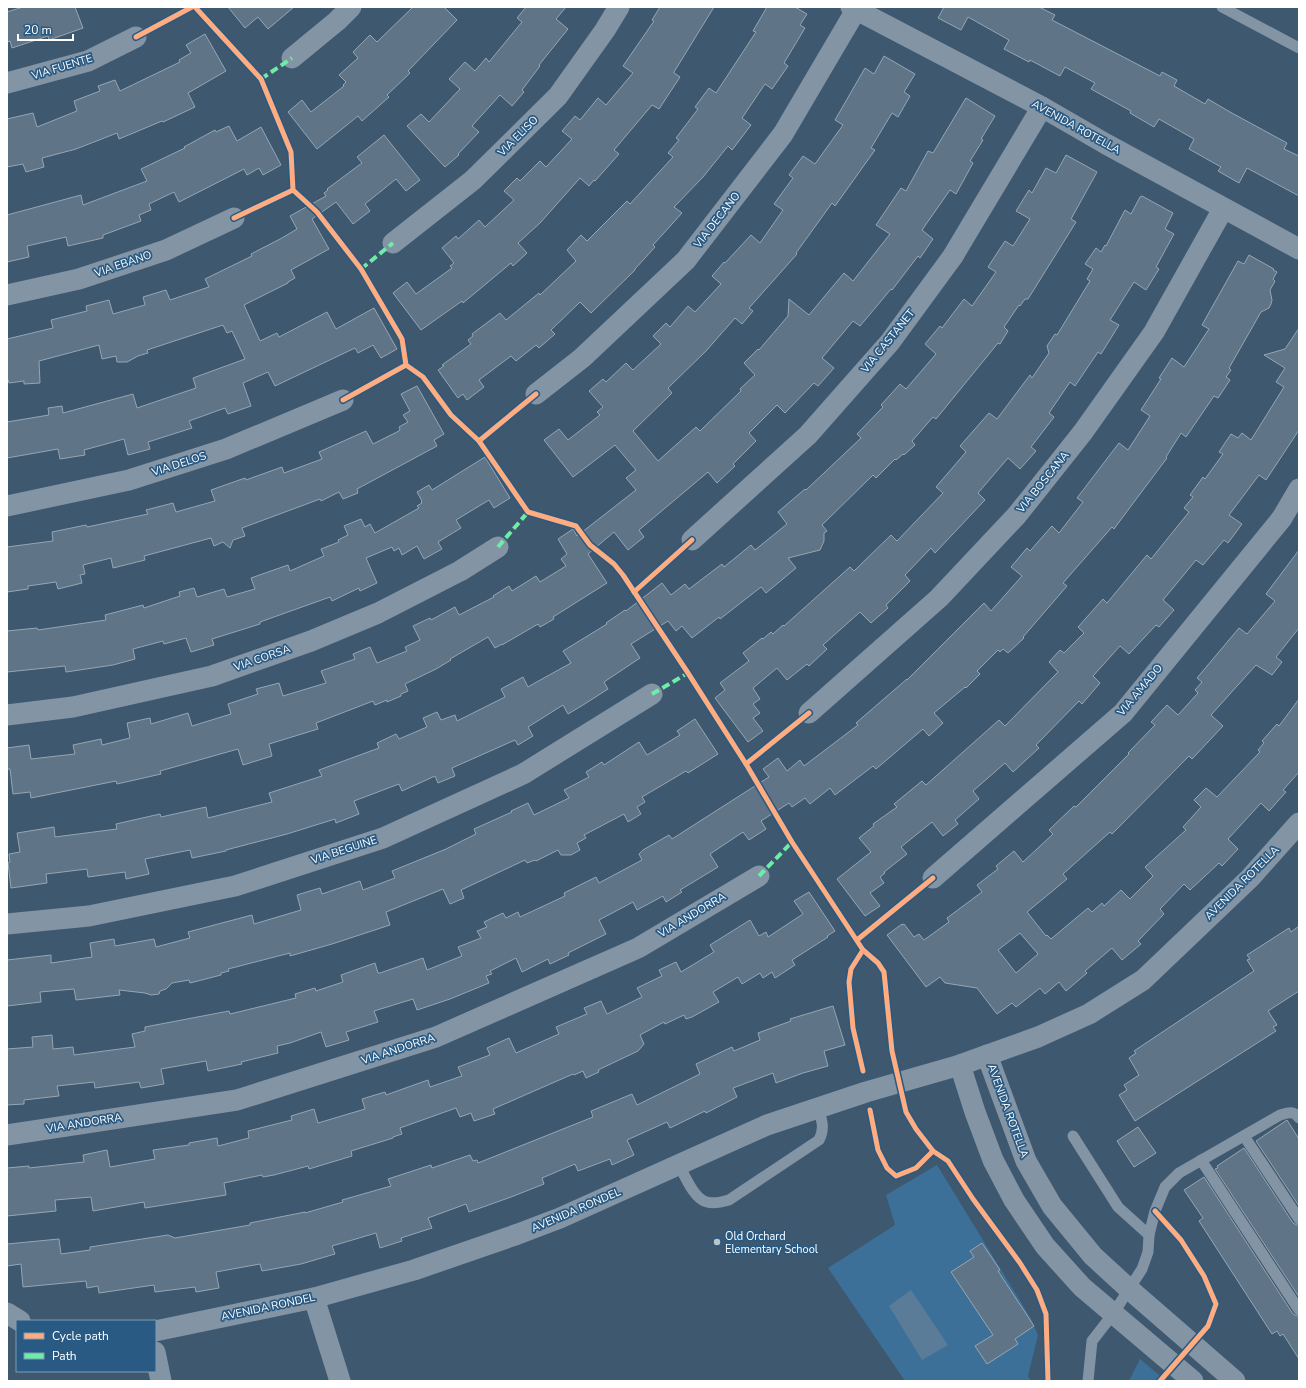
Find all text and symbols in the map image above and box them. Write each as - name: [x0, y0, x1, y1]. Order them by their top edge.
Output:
- scale bar: [18, 16, 73, 42]
- text: 20 m: [24, 22, 52, 38]
- street label: VIA FUENTE: [29, 51, 94, 84]
- street label: AVENIDA ROTELLA: [1029, 96, 1123, 158]
- street label: VIA ELISO: [494, 112, 542, 160]
- street label: VIA DECANO: [690, 189, 744, 252]
- street label: VIA EBANO: [91, 247, 154, 281]
- street label: VIA CASTANET: [857, 306, 919, 377]
- street label: VIA DELOS: [149, 448, 208, 480]
- street label: VIA BOSCANA: [1013, 448, 1073, 517]
- street label: VIA CORSA: [231, 641, 292, 675]
- street label: VIA AMADO: [1113, 661, 1166, 720]
- street label: VIA BEGUINE: [308, 832, 379, 868]
- street label: AVENIDA ROTELLA: [1202, 843, 1282, 923]
- street label: VIA ANDORRA: [654, 889, 729, 942]
- street label: VIA ANDORRA: [358, 1030, 437, 1068]
- street label: AVENIDA ROTELLA: [984, 1062, 1032, 1160]
- street label: VIA ANDORRA: [44, 1110, 123, 1137]
- street label: AVENIDA RONDEL: [529, 1184, 623, 1236]
- place label: Old Orchard Elementary School: [725, 1229, 819, 1257]
- marker: Old Orchard Elementary School: [712, 1237, 722, 1247]
- street label: AVENIDA RONDEL: [220, 1290, 316, 1324]
- legend: [16, 1320, 156, 1372]
- text: Cycle path: [52, 1328, 109, 1344]
- text: Path: [52, 1348, 77, 1364]

